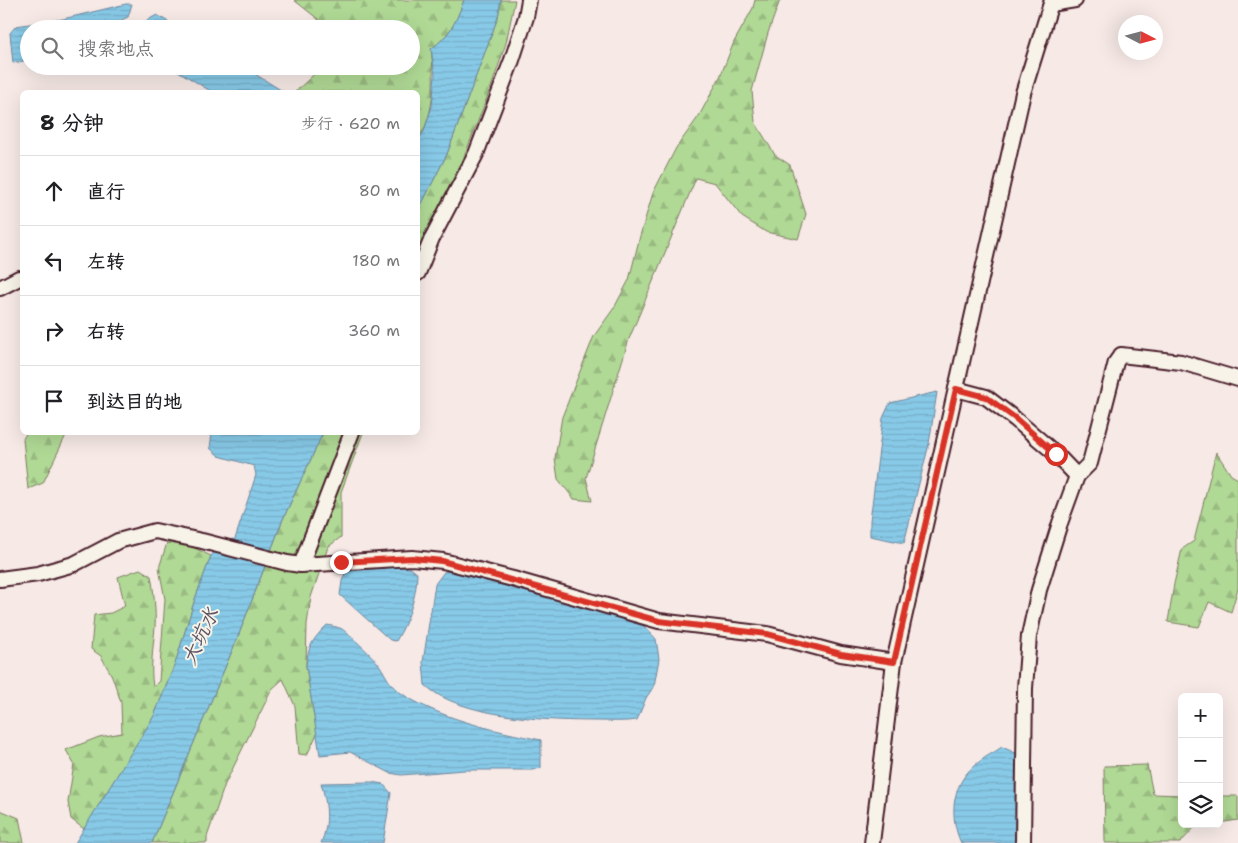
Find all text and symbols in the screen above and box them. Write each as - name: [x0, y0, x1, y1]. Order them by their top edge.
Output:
- north arrow: [1118, 15, 1163, 60]
- search box: [20, 20, 420, 75]
- icon: search: [38, 34, 66, 62]
- text: 搜索地点: [78, 36, 154, 61]
- text: 8 分钟: [40, 109, 104, 137]
- text: 步行 · 620 m: [301, 113, 400, 134]
- icon: ahead: [40, 177, 68, 205]
- text: 直行: [87, 179, 125, 204]
- text: 80 m: [359, 180, 400, 201]
- icon: left: [40, 247, 68, 275]
- text: 左转: [87, 249, 125, 274]
- text: 180 m: [352, 250, 400, 271]
- icon: right: [40, 317, 68, 345]
- text: 右转: [87, 319, 125, 344]
- text: 360 m: [348, 320, 400, 341]
- icon: arrive: [40, 387, 68, 415]
- text: 到达目的地: [87, 389, 182, 414]
- route start: [1045, 443, 1068, 466]
- route end: [330, 551, 353, 574]
- water label: 大坑水: [176, 602, 225, 669]
- map controls: [1178, 693, 1223, 828]
- button: +: [1178, 693, 1223, 738]
- button: −: [1178, 738, 1223, 783]
- button: layers: [1178, 783, 1223, 828]

